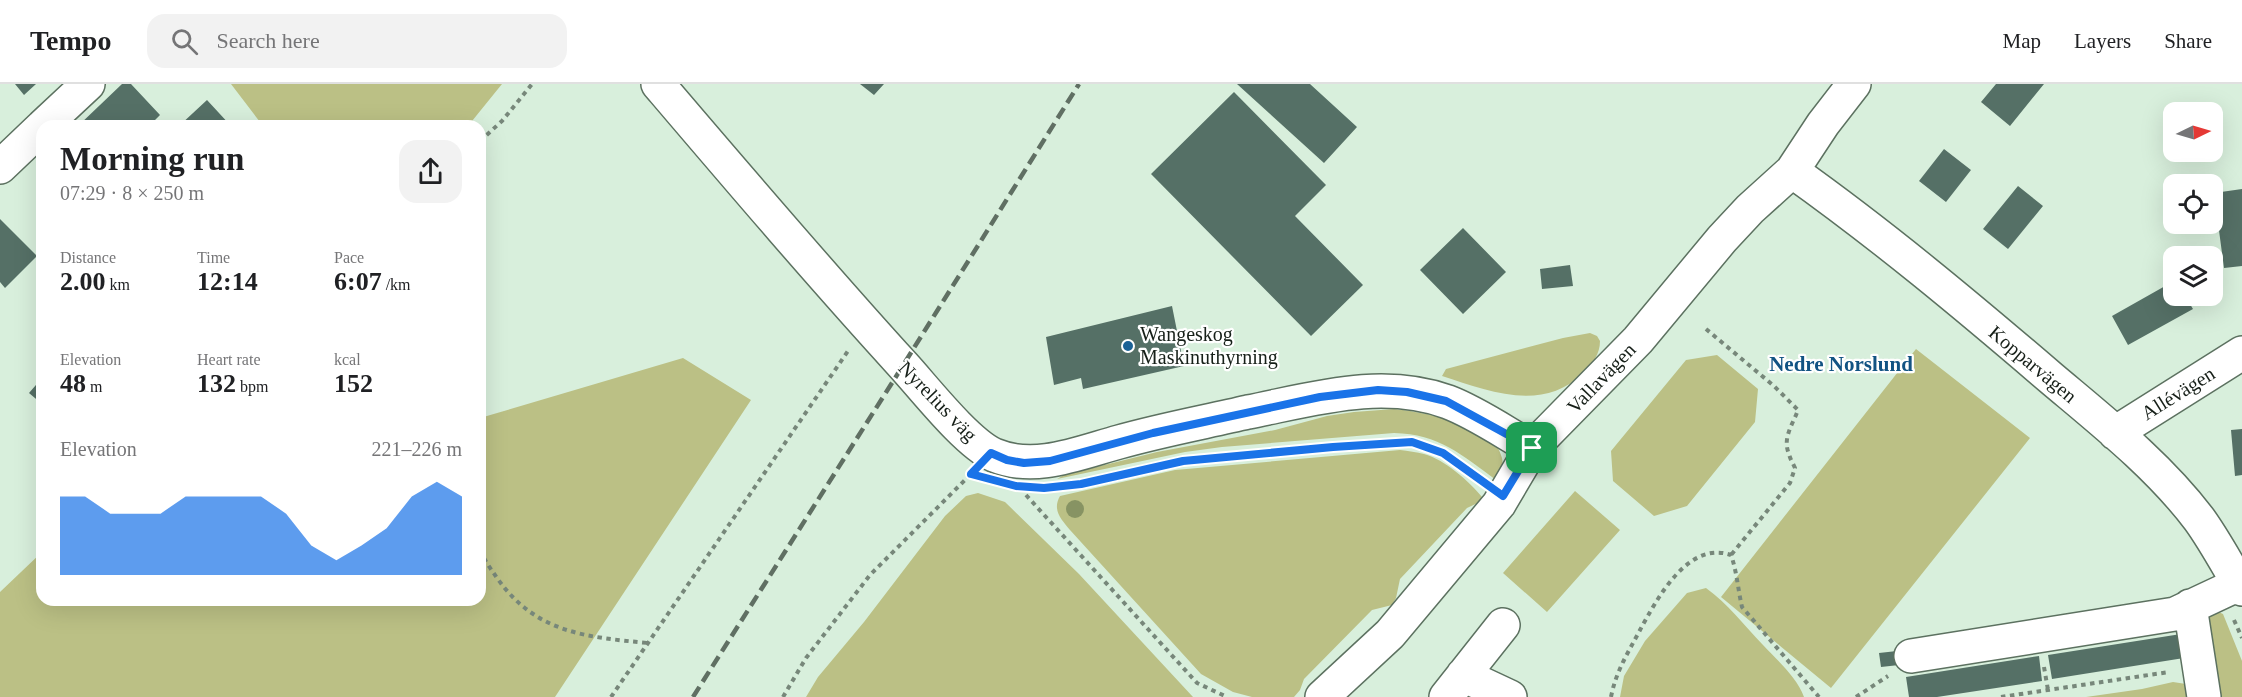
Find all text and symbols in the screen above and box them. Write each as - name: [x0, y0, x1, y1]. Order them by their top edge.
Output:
- search box: [147, 14, 567, 68]
- text: Tempo: [30, 25, 111, 56]
- icon: search: [168, 25, 201, 58]
- text: Search here: [216, 28, 320, 53]
- text: Map: [2003, 29, 2041, 53]
- text: Layers: [2074, 29, 2131, 53]
- text: Share: [2164, 29, 2212, 53]
- north arrow: [2163, 102, 2223, 162]
- map controls: [2163, 102, 2223, 306]
- button: share: [399, 140, 462, 203]
- text: Morning run: [60, 141, 244, 177]
- button: locate: [2163, 174, 2223, 234]
- text: 07:29 · 8 × 250 m: [60, 182, 204, 204]
- button: layers: [2163, 246, 2223, 306]
- text: Distance: [60, 249, 116, 266]
- text: Time: [197, 249, 230, 266]
- text: Pace: [334, 249, 364, 266]
- text: 2.00: [60, 267, 106, 296]
- text: 12:14: [197, 267, 258, 296]
- text: 6:07: [334, 267, 382, 296]
- text: km: [106, 276, 130, 293]
- text: /km: [382, 276, 411, 293]
- street label: Kopparvägen: [1984, 321, 2081, 408]
- place label: Wangeskog Maskinuthyrning: [1140, 323, 1278, 369]
- street label: Vallavägen: [1562, 338, 1640, 418]
- marker: Wangeskog Maskinuthyrning: [1121, 339, 1135, 353]
- text: Elevation: [60, 351, 121, 368]
- text: Heart rate: [197, 351, 261, 368]
- text: kcal: [334, 351, 361, 368]
- district label: Nedre Norslund: [1769, 352, 1913, 376]
- street label: Nyrelius väg: [894, 356, 982, 446]
- street label: Allévägen: [2137, 362, 2219, 425]
- text: 48: [60, 369, 86, 398]
- text: 132: [197, 369, 236, 398]
- text: 152: [334, 369, 373, 398]
- text: m: [86, 378, 102, 395]
- text: bpm: [236, 378, 268, 395]
- pin: [1506, 422, 1557, 473]
- icon: arrive: [1515, 431, 1548, 464]
- text: Elevation: [60, 438, 137, 460]
- text: 221–226 m: [371, 438, 462, 460]

